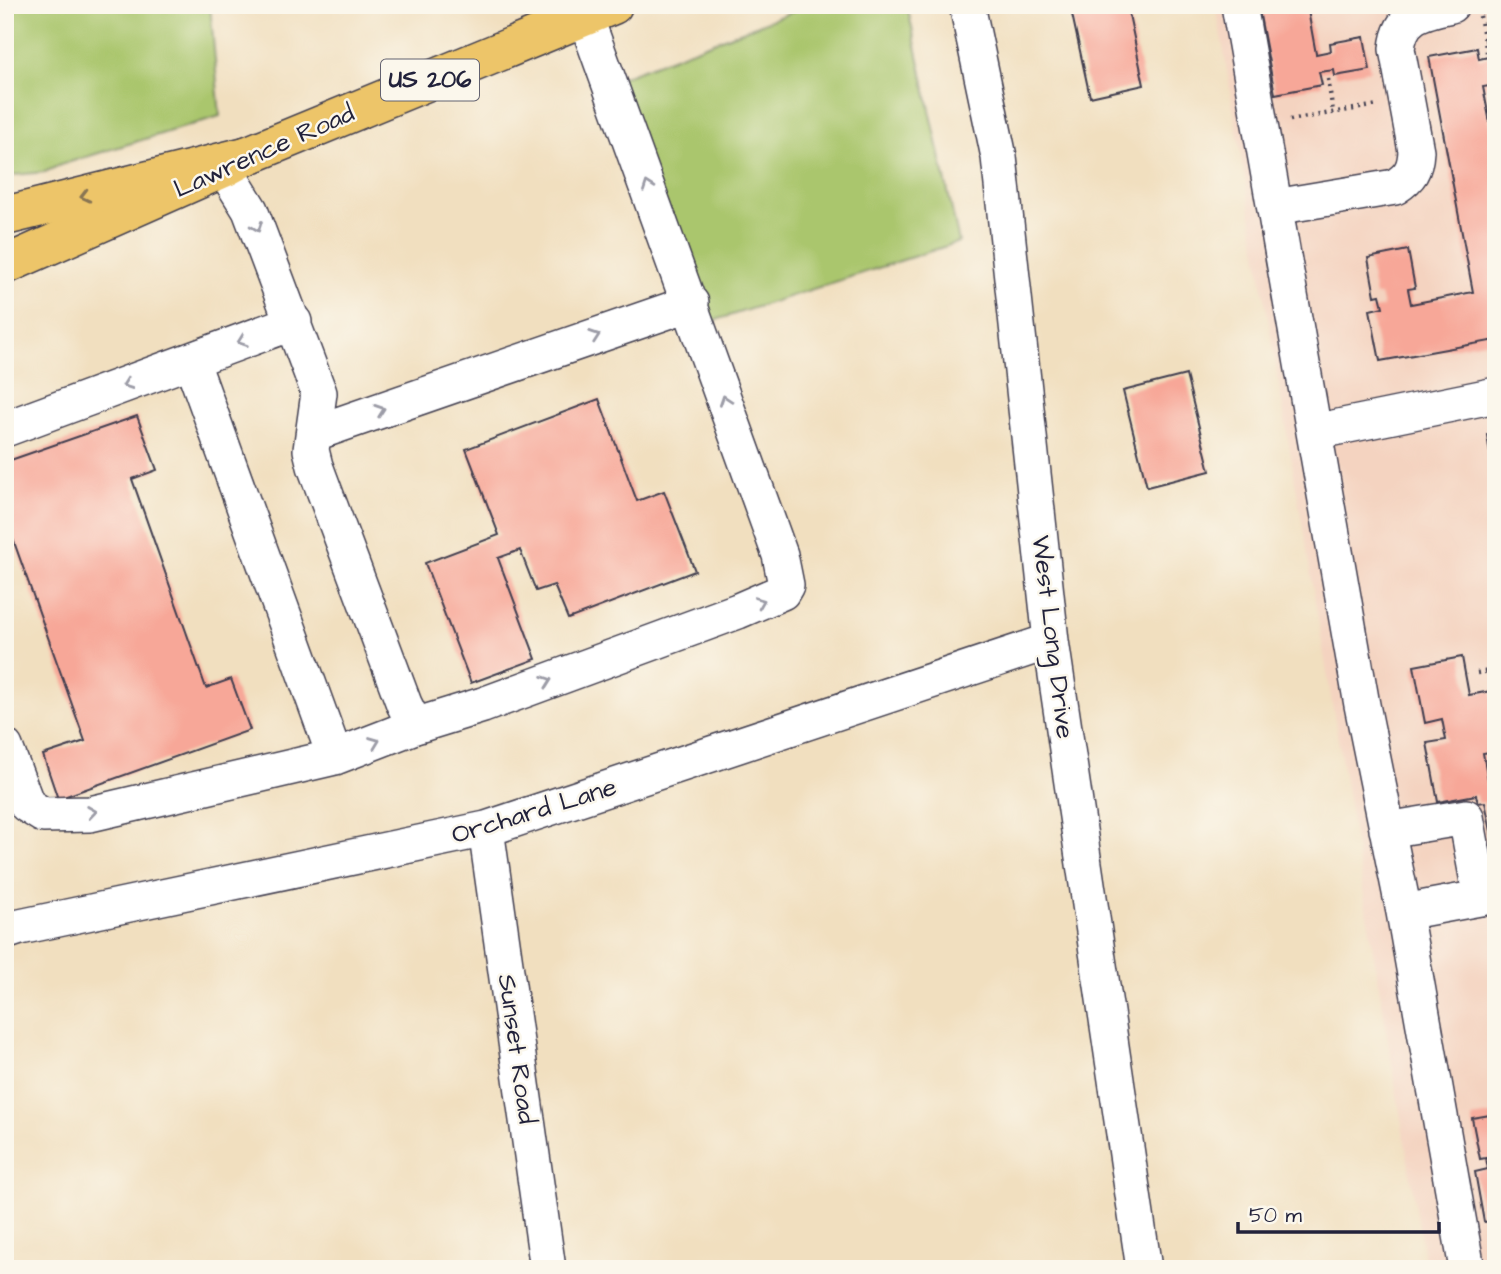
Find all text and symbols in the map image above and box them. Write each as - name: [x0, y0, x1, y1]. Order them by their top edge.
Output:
- road number: US 206: [381, 60, 479, 100]
- street label: Lawrence Road: [168, 95, 360, 207]
- one-way arrow: [642, 180, 656, 192]
- one-way arrow: [79, 188, 91, 202]
- one-way arrow: [248, 221, 262, 233]
- one-way arrow: [588, 330, 600, 345]
- one-way arrow: [237, 333, 249, 347]
- one-way arrow: [122, 375, 134, 389]
- one-way arrow: [719, 394, 733, 406]
- one-way arrow: [373, 404, 385, 418]
- street label: West Long Drive: [1021, 533, 1083, 741]
- one-way arrow: [754, 596, 766, 610]
- one-way arrow: [541, 675, 553, 689]
- one-way arrow: [368, 736, 380, 750]
- street label: Orchard Lane: [447, 769, 621, 853]
- one-way arrow: [86, 805, 98, 820]
- street label: Sunset Road: [489, 972, 545, 1126]
- scale bar: [1238, 1190, 1440, 1234]
- text: 50 m: [1249, 1201, 1303, 1230]

